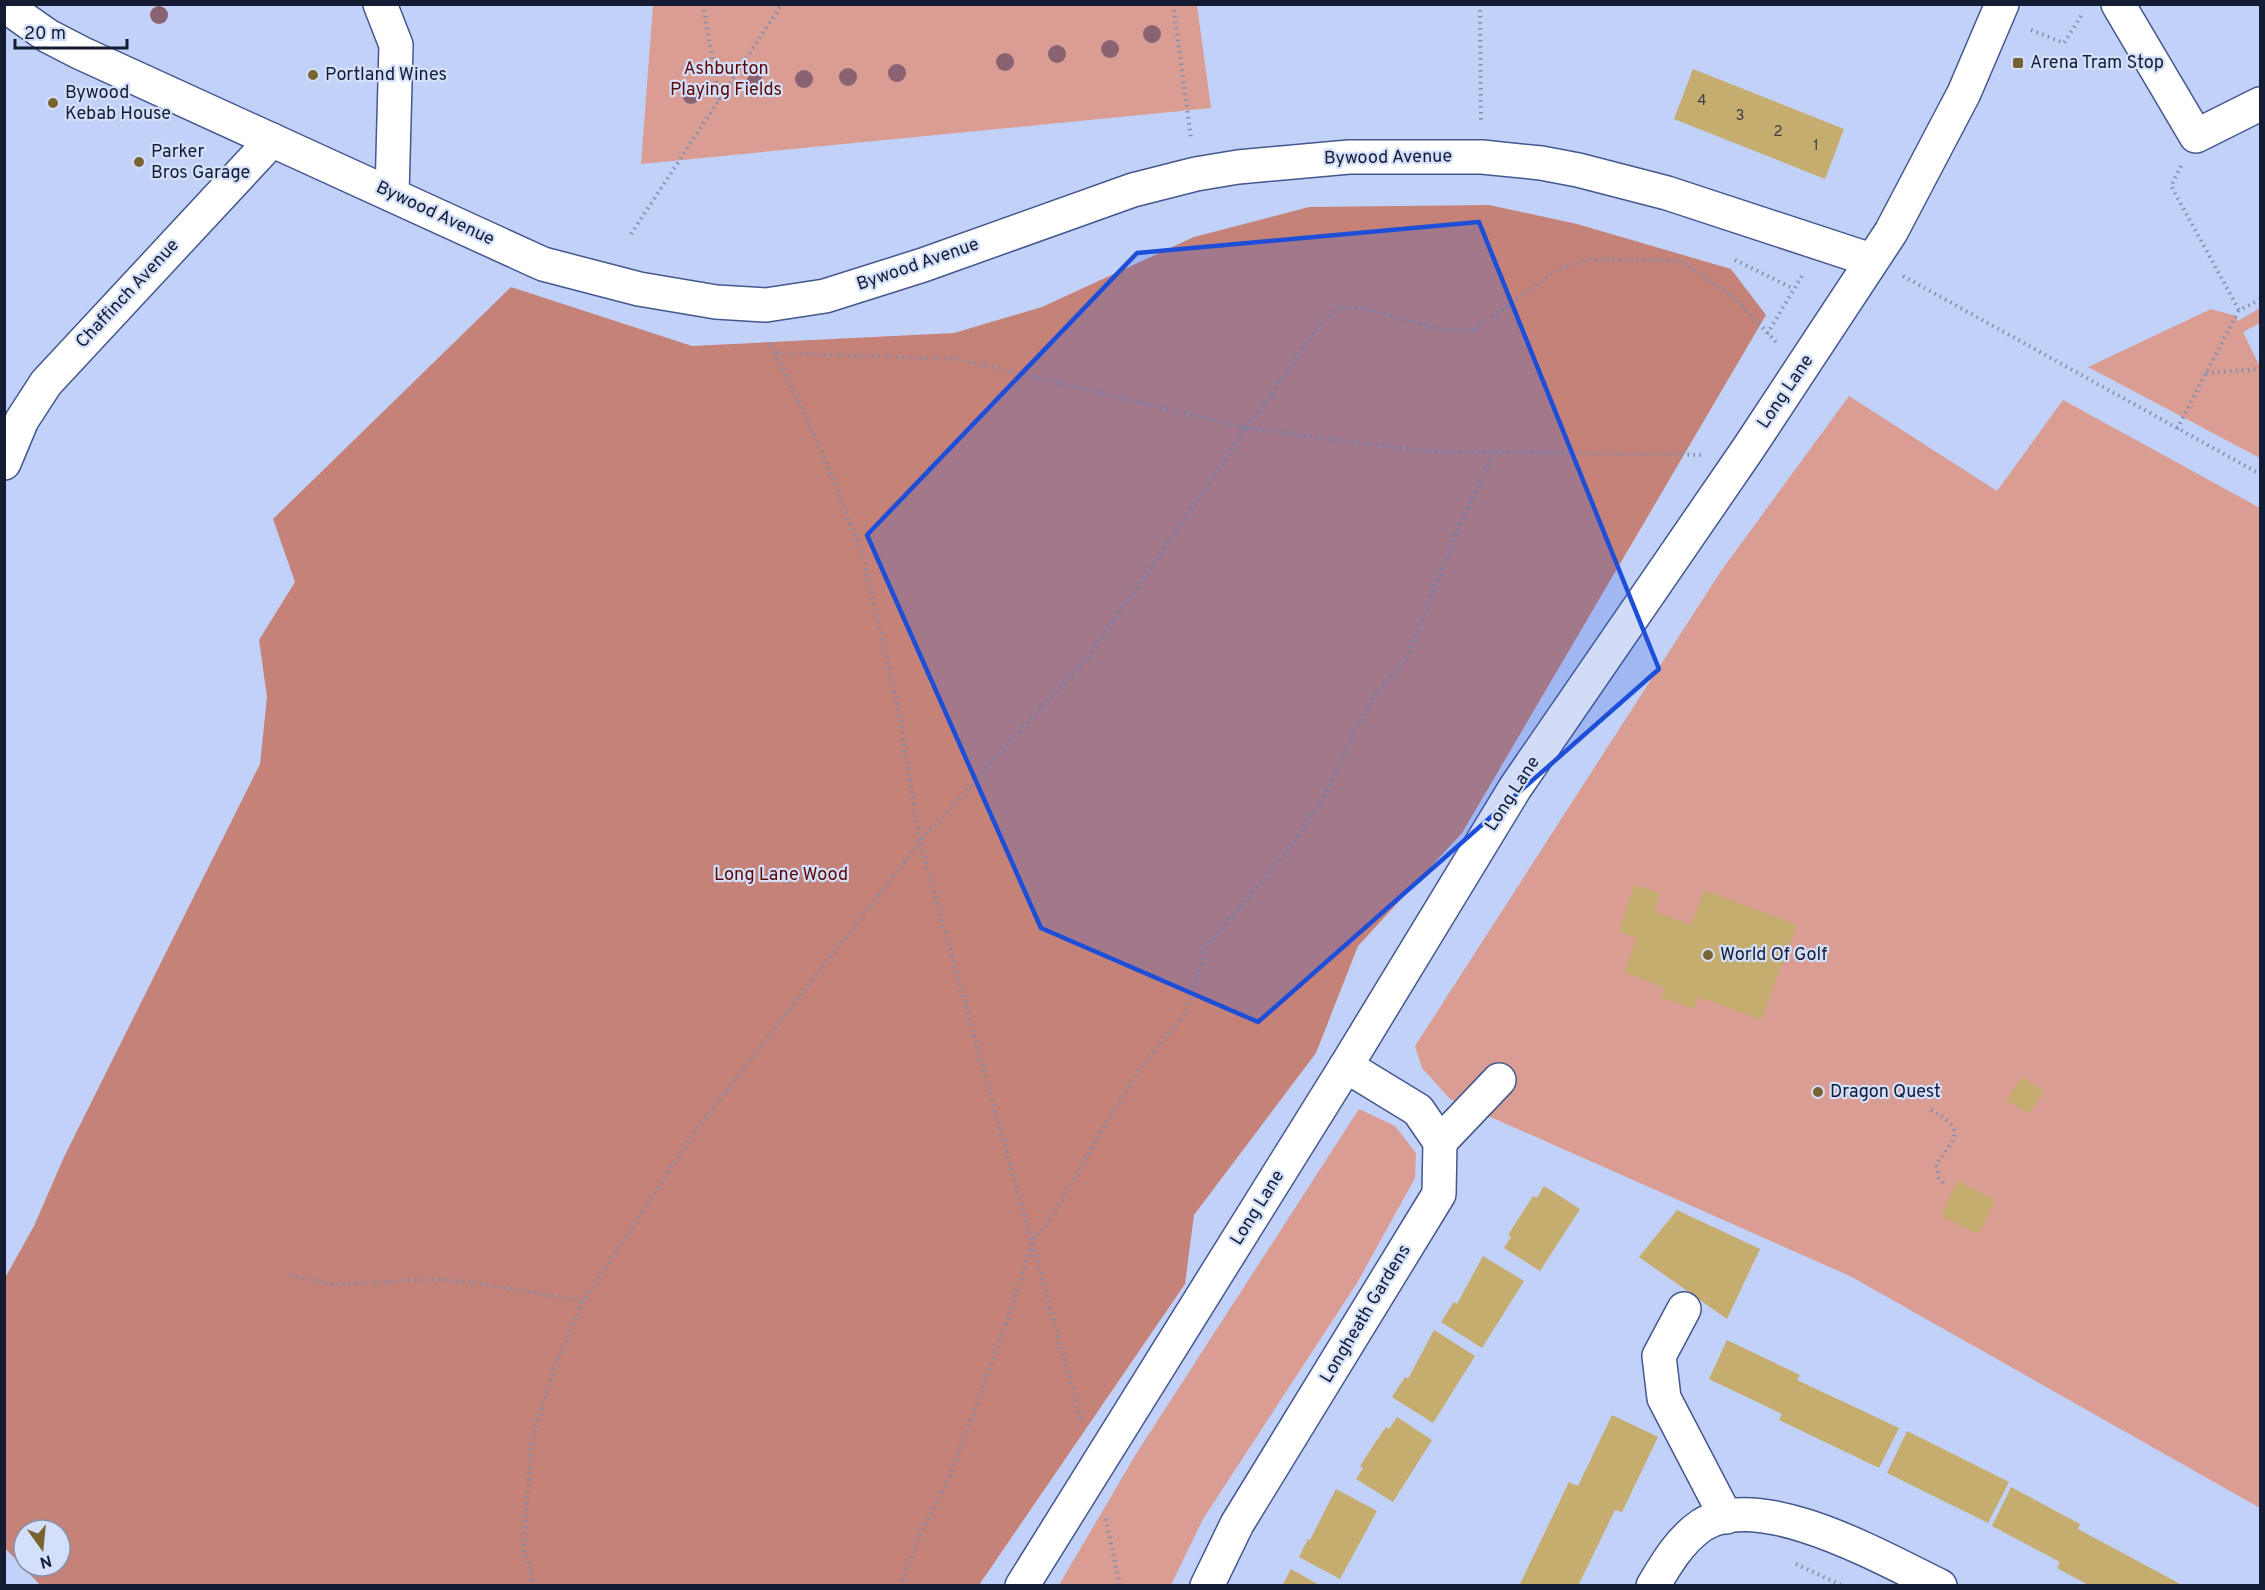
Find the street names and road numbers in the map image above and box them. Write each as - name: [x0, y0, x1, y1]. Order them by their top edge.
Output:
- street label: Bywood Avenue: [1324, 145, 1452, 171]
- street label: Bywood Avenue: [372, 177, 498, 251]
- street label: Bywood Avenue: [854, 233, 982, 297]
- street label: Chaffinch Avenue: [71, 234, 185, 354]
- street label: Long Lane: [1753, 350, 1819, 434]
- street label: Long Lane: [1480, 752, 1546, 836]
- street label: Long Lane: [1226, 1166, 1290, 1250]
- street label: Longheath Gardens: [1316, 1240, 1416, 1388]

